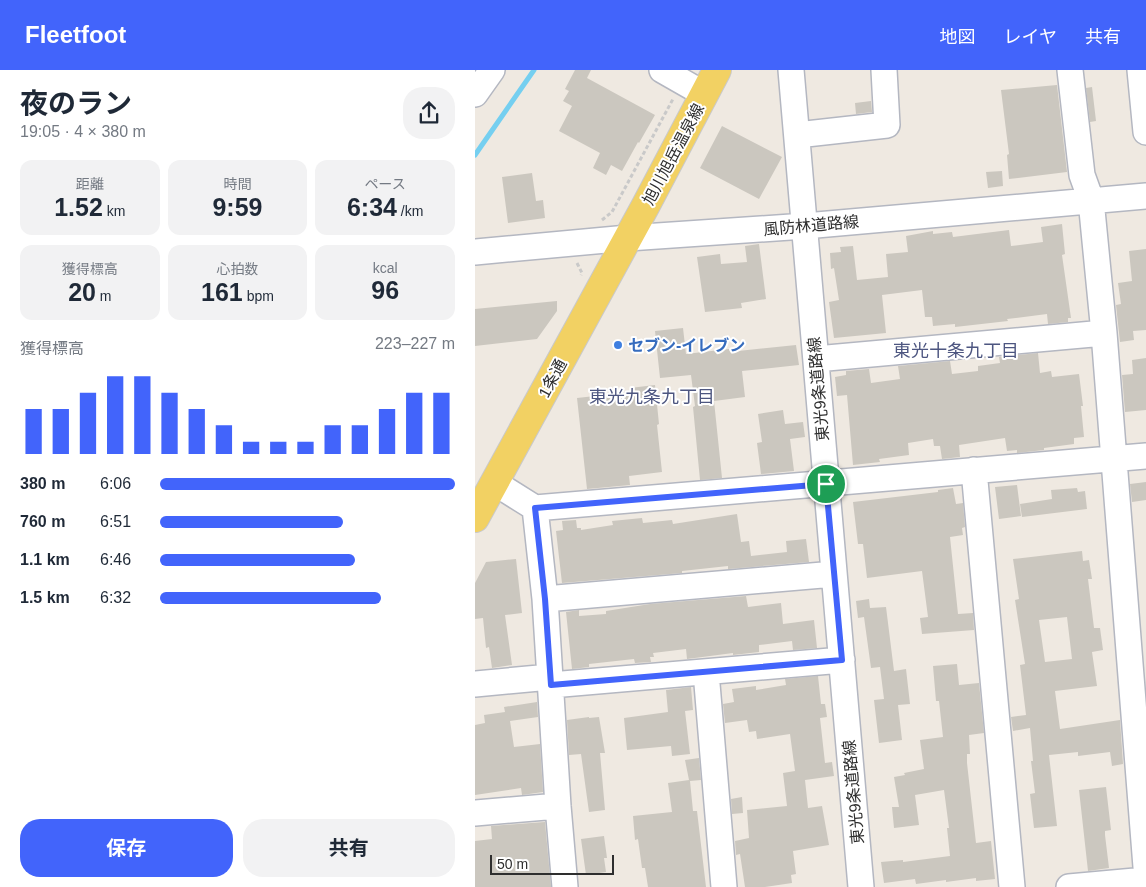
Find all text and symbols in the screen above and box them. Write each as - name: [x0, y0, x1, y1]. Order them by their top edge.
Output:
- text: Fleetfoot: [25, 21, 126, 48]
- text: 地図: [940, 27, 976, 47]
- text: レイヤ: [1004, 27, 1057, 47]
- text: 共有: [1085, 27, 1121, 47]
- button: share: [403, 87, 455, 139]
- text: 夜のラン: [20, 88, 132, 119]
- street label: 旭川旭岳温泉線: [640, 101, 707, 208]
- text: 19:05 · 4 × 380 m: [20, 123, 146, 140]
- text: 距離: [76, 176, 104, 192]
- text: 時間: [223, 176, 251, 192]
- text: ペース: [365, 176, 406, 192]
- text: 1.52: [54, 193, 103, 221]
- text: 9:59: [212, 193, 263, 221]
- text: 6:34: [347, 193, 397, 221]
- text: km: [103, 203, 125, 219]
- text: /km: [397, 203, 423, 219]
- street label: 風防林道路線: [762, 213, 860, 238]
- text: kcal: [373, 260, 398, 276]
- text: 獲得標高: [62, 261, 118, 277]
- text: 心拍数: [216, 261, 258, 277]
- text: 96: [371, 276, 399, 304]
- text: 20: [68, 278, 96, 306]
- text: 161: [201, 278, 243, 306]
- text: m: [96, 288, 112, 304]
- text: bpm: [243, 288, 274, 304]
- text: 223–227 m: [375, 335, 455, 352]
- street label: 東光9条道路線: [805, 336, 832, 442]
- place label: セブン-イレブン: [628, 337, 745, 354]
- marker: セブン-イレブン: [612, 339, 624, 351]
- text: 獲得標高: [20, 340, 84, 357]
- district label: 東光十条九丁目: [893, 341, 1019, 361]
- street label: 1条通: [535, 356, 570, 400]
- district label: 東光九条九丁目: [589, 387, 715, 407]
- pin: [805, 463, 847, 505]
- icon: arrive: [812, 470, 840, 498]
- text: 380 m: [20, 475, 65, 492]
- text: 6:06: [100, 475, 131, 492]
- text: 760 m: [20, 513, 65, 530]
- text: 6:51: [100, 513, 131, 530]
- text: 1.1 km: [20, 551, 70, 568]
- text: 6:46: [100, 551, 131, 568]
- text: 1.5 km: [20, 589, 70, 606]
- text: 6:32: [100, 589, 131, 606]
- street label: 東光9条道路線: [840, 739, 867, 845]
- button: 保存: [20, 819, 233, 877]
- button: 共有: [243, 819, 455, 877]
- scale bar: [490, 852, 614, 875]
- text: 50 m: [497, 856, 528, 872]

